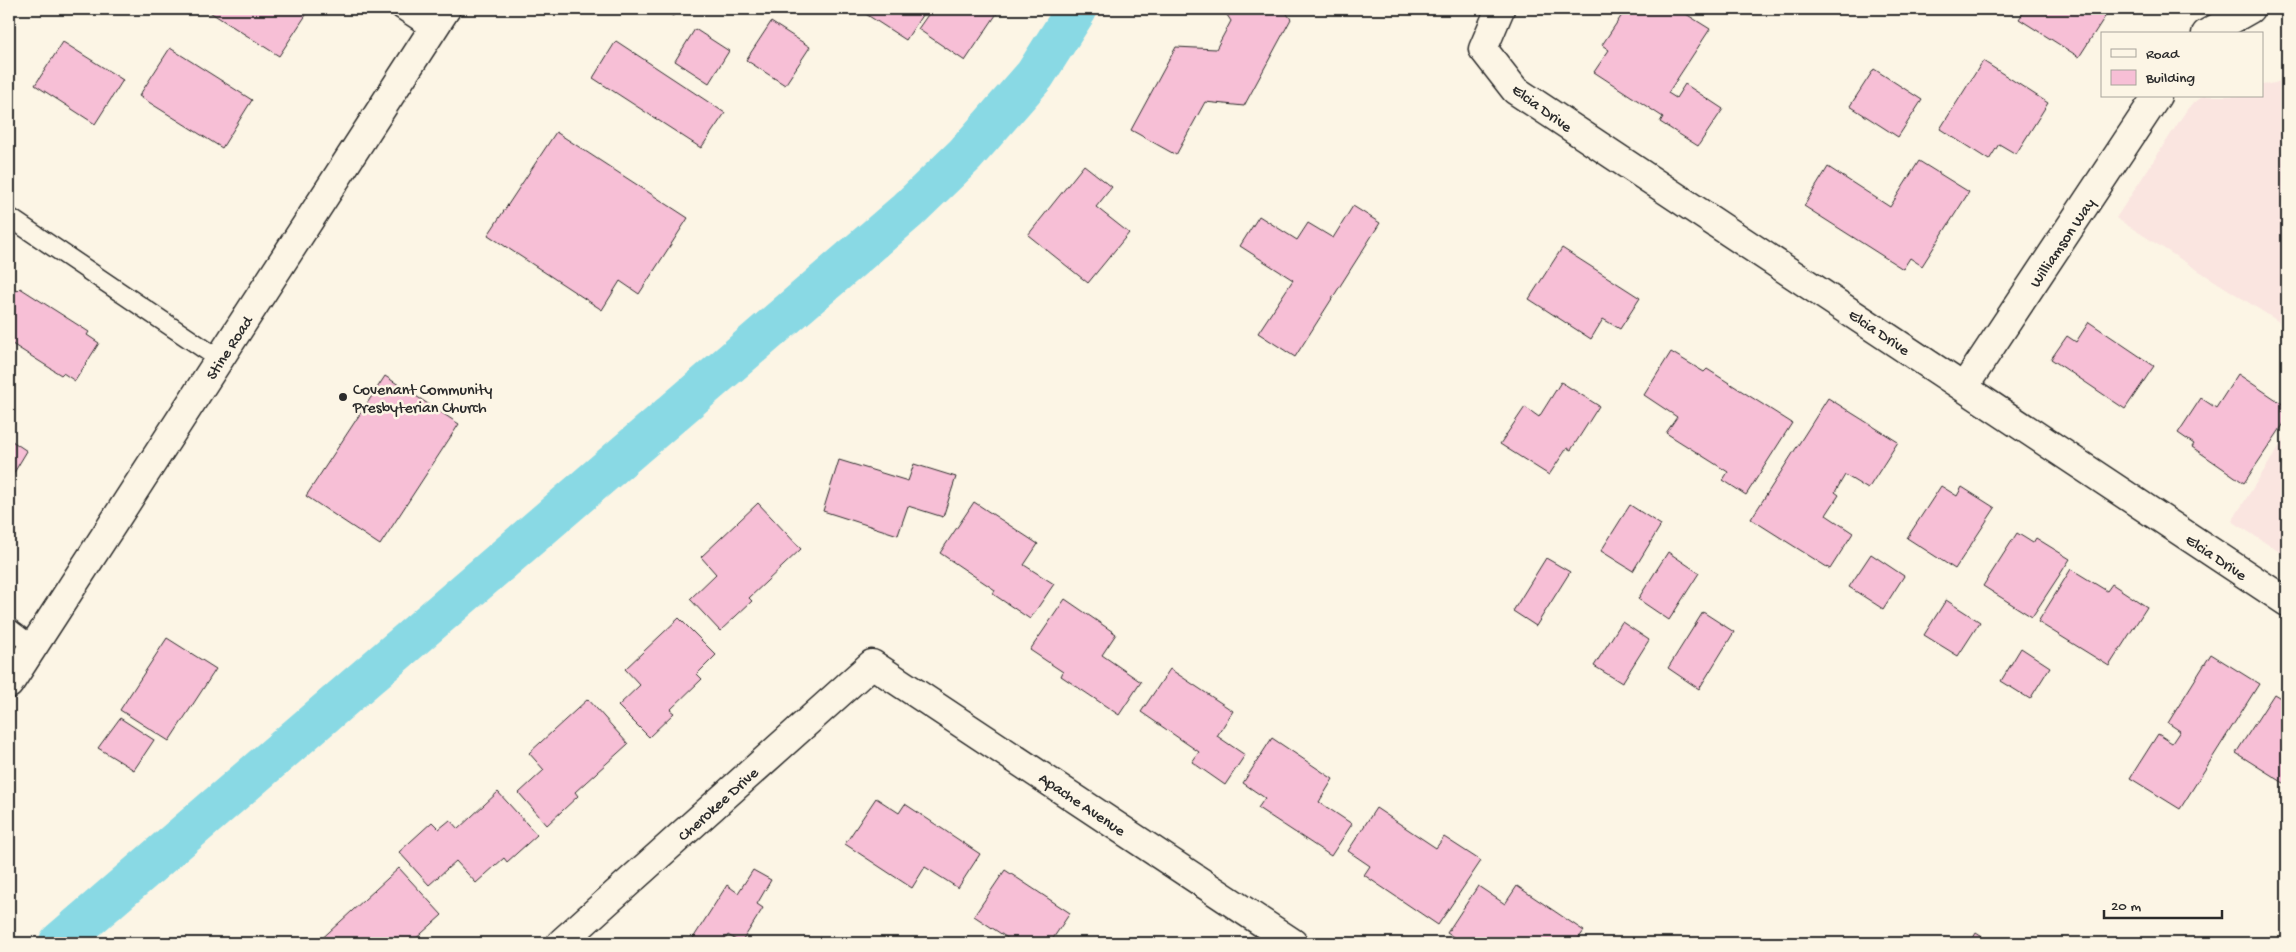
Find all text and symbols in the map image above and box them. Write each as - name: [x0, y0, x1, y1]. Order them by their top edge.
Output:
- legend: [2101, 32, 2264, 98]
- text: Road: [2146, 46, 2180, 64]
- text: Building: [2145, 70, 2195, 88]
- street label: Elcia Drive: [1507, 82, 1575, 139]
- street label: Williamson Way: [2027, 196, 2101, 292]
- street label: Elcia Drive: [1844, 306, 1913, 362]
- street label: Stine Road: [203, 312, 259, 384]
- place label: Covenant Community Presbyterian Church: [352, 382, 493, 419]
- marker: Covenant Community Presbyterian Church: [337, 391, 349, 403]
- street label: Elcia Drive: [2181, 531, 2250, 587]
- street label: Cherokee Drive: [675, 764, 764, 847]
- street label: Apache Avenue: [1034, 770, 1129, 842]
- scale bar: [2104, 887, 2221, 919]
- text: 20 m: [2111, 898, 2141, 916]

